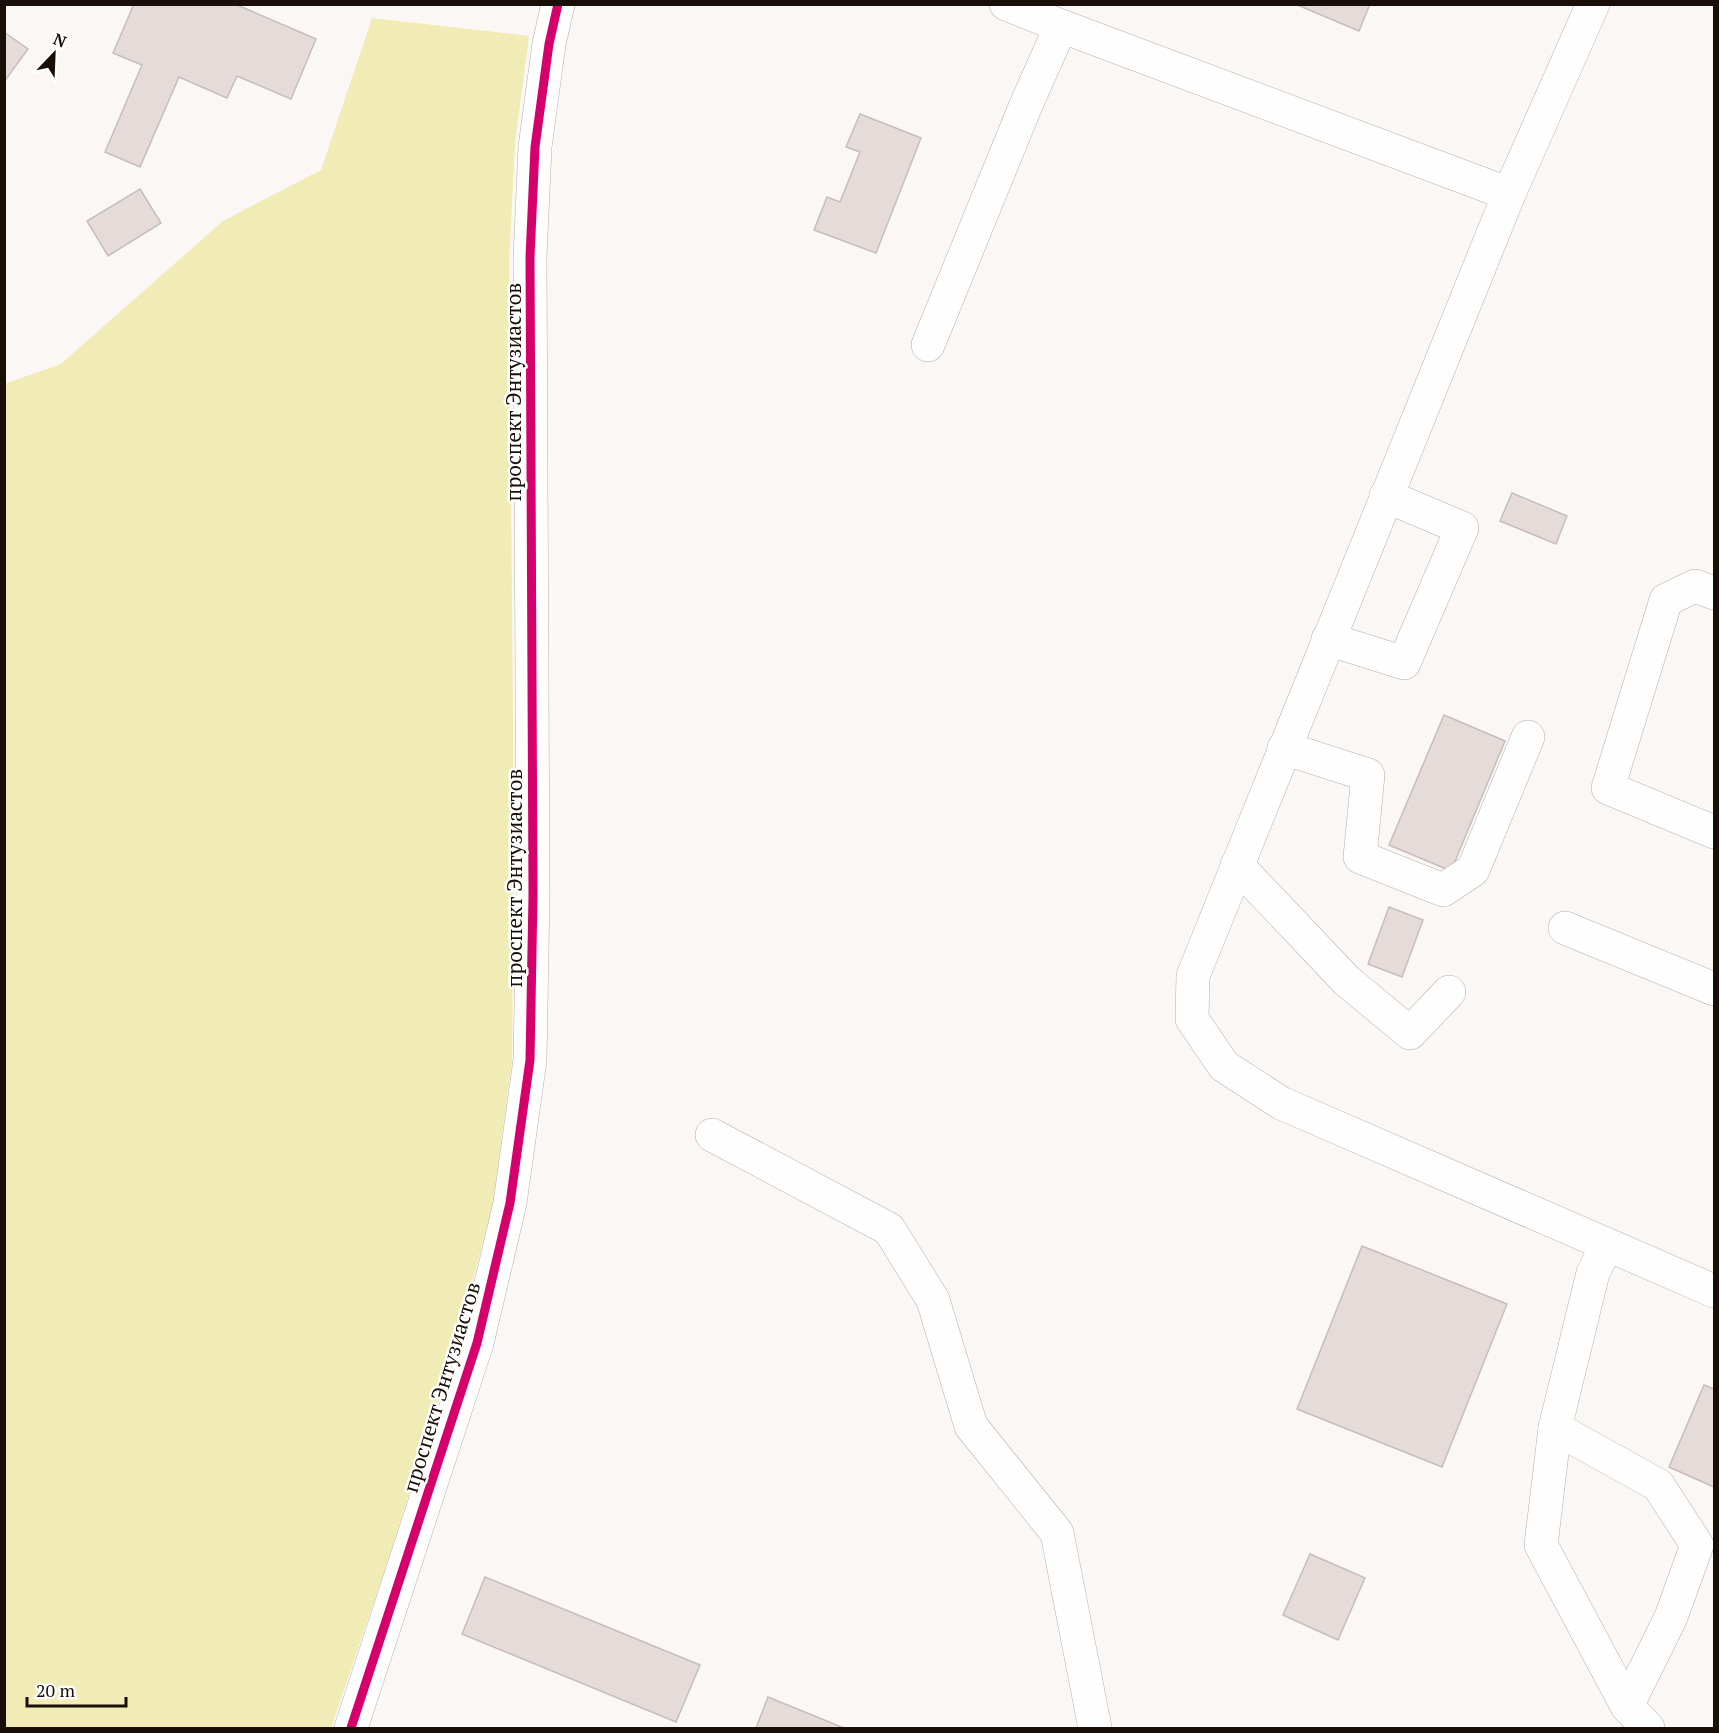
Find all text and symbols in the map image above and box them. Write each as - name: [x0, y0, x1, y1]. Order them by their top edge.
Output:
- north arrow: [24, 24, 84, 84]
- text: N: [50, 28, 70, 53]
- street label: проспект Энтузиастов: [499, 283, 527, 501]
- street label: проспект Энтузиастов: [500, 769, 528, 987]
- street label: проспект Энтузиастов: [396, 1278, 486, 1496]
- scale bar: [27, 1670, 126, 1708]
- text: 20 m: [36, 1678, 76, 1702]

